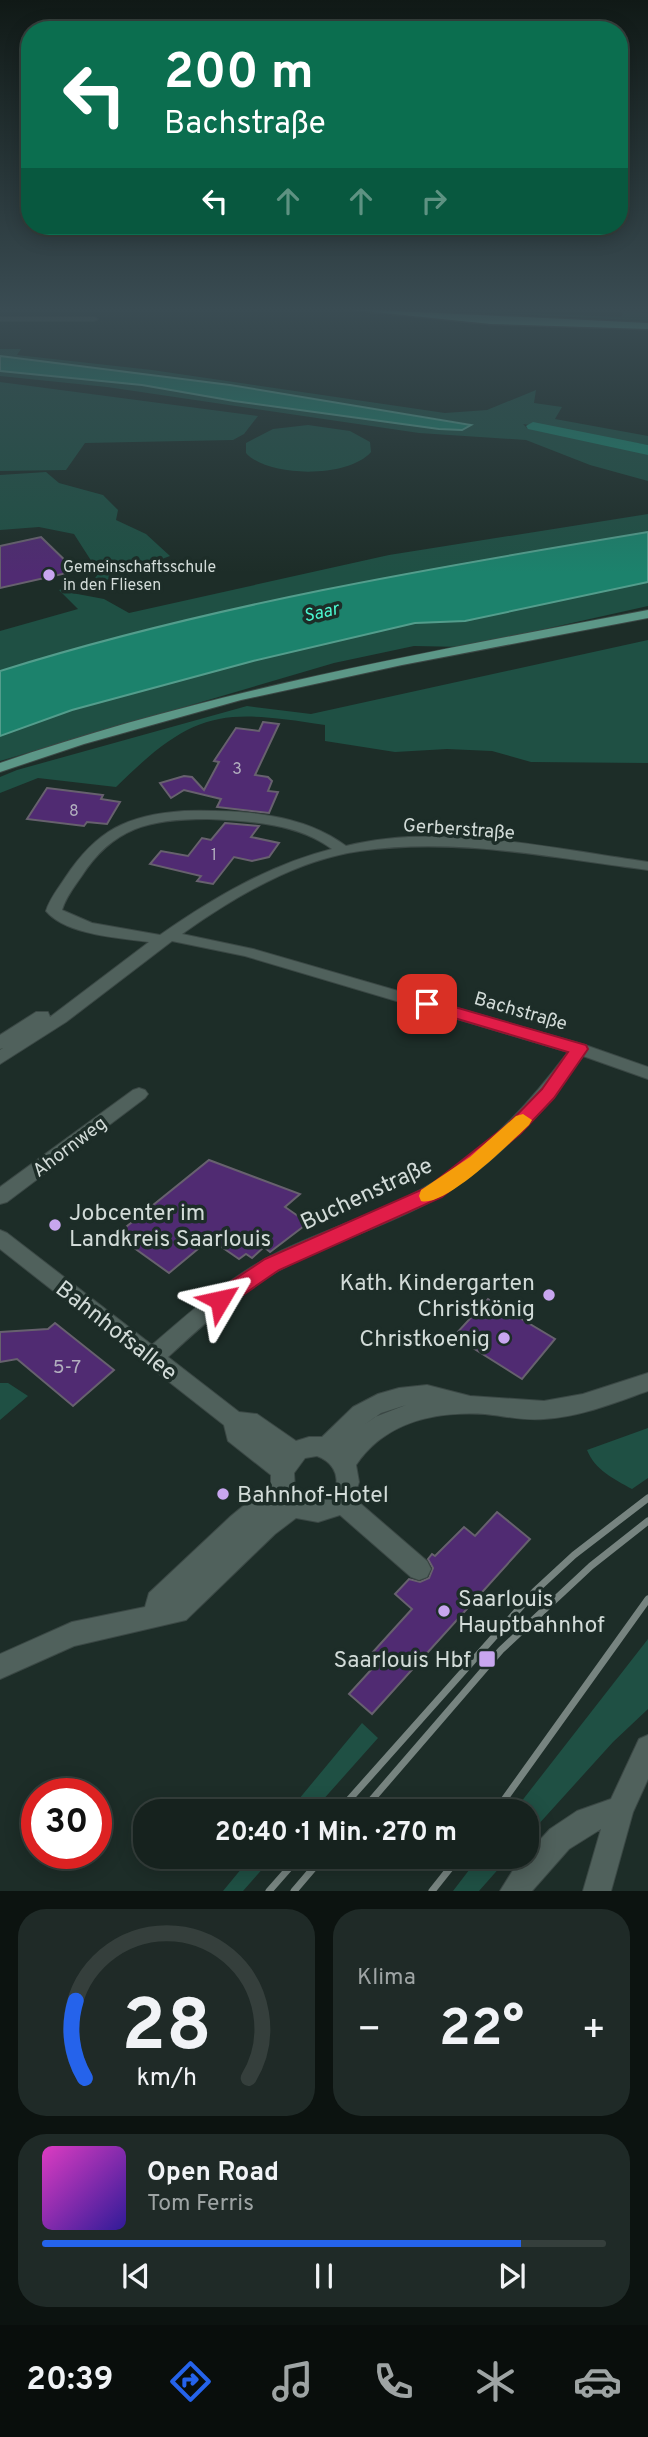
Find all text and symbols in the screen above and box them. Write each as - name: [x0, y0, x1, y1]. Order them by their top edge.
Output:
- text: 200 m: [164, 44, 314, 106]
- icon: left: [49, 49, 140, 140]
- text: Bachstraße: [164, 105, 326, 145]
- icon: left: [196, 182, 234, 220]
- icon: ahead: [269, 182, 307, 220]
- icon: ahead: [342, 182, 380, 220]
- icon: right: [415, 182, 453, 220]
- place label: Gemeinschaftsschule in den Fliesen: [63, 558, 216, 596]
- marker: Gemeinschaftsschule in den Fliesen: [41, 567, 57, 583]
- water label: Saar: [301, 598, 343, 629]
- house number: 3: [232, 760, 242, 780]
- house number: 8: [69, 802, 79, 822]
- street label: Gerberstraße: [402, 814, 516, 846]
- house number: 1: [211, 846, 217, 866]
- pin: [397, 974, 457, 1034]
- icon: arrive: [408, 985, 446, 1023]
- street label: Bachstraße: [471, 987, 570, 1037]
- street label: Ahornweg: [28, 1112, 112, 1183]
- street label: Buchenstraße: [296, 1152, 438, 1238]
- place label: Jobcenter im Landkreis Saarlouis: [69, 1200, 271, 1255]
- marker: Jobcenter im Landkreis Saarlouis: [47, 1217, 63, 1233]
- position arrow: [183, 1263, 257, 1337]
- place label: Kath. Kindergarten Christkönig: [339, 1270, 535, 1325]
- street label: Bahnhofsallee: [49, 1275, 182, 1388]
- marker: Kath. Kindergarten Christkönig: [541, 1287, 557, 1303]
- place label: Christkoenig: [359, 1326, 490, 1355]
- marker: Christkoenig: [496, 1330, 512, 1346]
- house number: 5-7: [53, 1356, 81, 1380]
- place label: Bahnhof-Hotel: [237, 1482, 389, 1511]
- marker: Bahnhof-Hotel: [215, 1486, 231, 1502]
- place label: Saarlouis Hauptbahnhof: [458, 1586, 605, 1641]
- marker: Saarlouis Hauptbahnhof: [436, 1603, 452, 1619]
- place label: Saarlouis Hbf: [333, 1647, 471, 1676]
- marker: Saarlouis Hbf: [477, 1649, 497, 1669]
- speed limit sign: 30: [21, 1778, 112, 1869]
- text: 20:40 · 1 Min. · 270 m: [215, 1817, 457, 1850]
- text: Klima: [357, 1964, 416, 1993]
- text: 28: [121, 1985, 212, 2077]
- text: 22°: [439, 1998, 524, 2064]
- text: −: [357, 2007, 382, 2056]
- text: +: [581, 2007, 606, 2056]
- text: km/h: [136, 2063, 197, 2095]
- text: Open Road: [147, 2157, 279, 2190]
- text: Tom Ferris: [147, 2190, 254, 2219]
- icon: previous: [117, 2257, 155, 2295]
- icon: pause: [305, 2257, 343, 2295]
- icon: next: [493, 2257, 531, 2295]
- icon: directions: [166, 2357, 215, 2406]
- icon: music: [268, 2357, 317, 2406]
- icon: phone: [369, 2357, 418, 2406]
- icon: climate: [471, 2357, 520, 2406]
- icon: car: [573, 2357, 622, 2406]
- text: 20:39: [26, 2361, 114, 2401]

